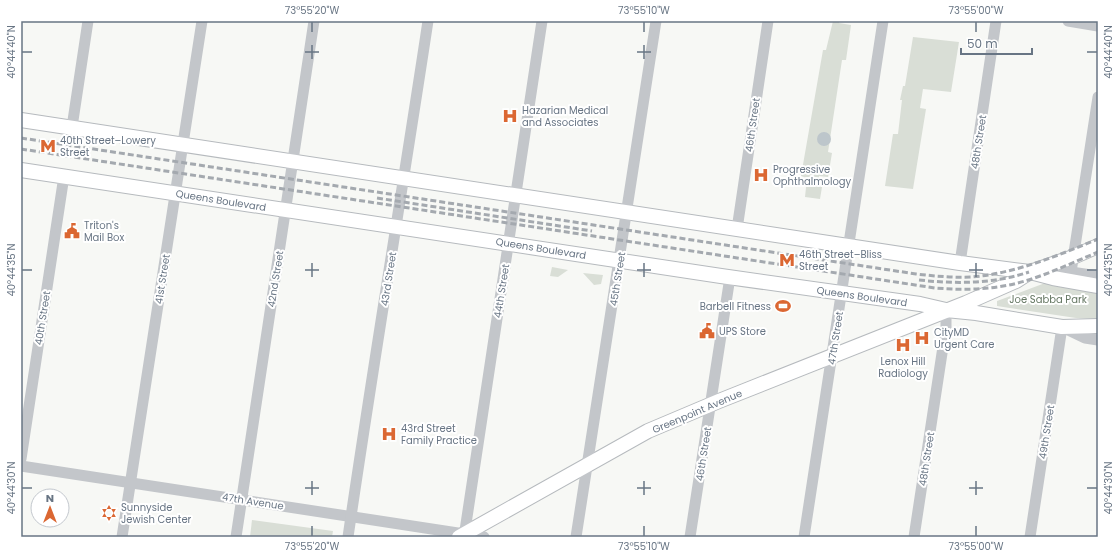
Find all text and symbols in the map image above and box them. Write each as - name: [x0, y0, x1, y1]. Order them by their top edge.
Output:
- text: 73°55'20"W: [285, 3, 339, 18]
- text: 73°55'10"W: [618, 3, 670, 18]
- text: 73°55'00"W: [949, 3, 1004, 18]
- text: 40°44'40"N: [4, 25, 19, 79]
- text: 40°44'40"N: [1101, 25, 1116, 79]
- scale bar: [961, 30, 1032, 56]
- text: 50 m: [967, 35, 998, 52]
- street label: 46th Street: [741, 97, 764, 153]
- place label: Hazarian Medical and Associates: [522, 103, 608, 130]
- hospital icon: Hazarian Medical and Associates: [501, 107, 519, 125]
- street label: 48th Street: [967, 114, 990, 170]
- place label: 40th Street–Lowery Street: [60, 133, 156, 160]
- metro station icon: 40th Street–Lowery Street: [39, 137, 57, 155]
- place label: Progressive Ophthalmology: [773, 162, 852, 189]
- hospital icon: Progressive Ophthalmology: [752, 166, 770, 184]
- street label: Queens Boulevard: [175, 186, 267, 215]
- place label: Triton's Mail Box: [84, 218, 124, 245]
- public building icon: Triton's Mail Box: [63, 222, 81, 240]
- street label: Queens Boulevard: [495, 234, 587, 263]
- text: 40°44'35"N: [4, 244, 19, 296]
- text: 40°44'35"N: [1101, 244, 1116, 296]
- place label: 46th Street–Bliss Street: [799, 247, 882, 274]
- street label: 42nd Street: [264, 249, 287, 308]
- street label: 43rd Street: [377, 251, 400, 307]
- street label: 45th Street: [606, 251, 629, 307]
- metro station icon: 46th Street–Bliss Street: [778, 251, 796, 269]
- street label: 41st Street: [151, 253, 174, 305]
- street label: 44th Street: [490, 263, 513, 319]
- street label: Queens Boulevard: [816, 283, 908, 310]
- street label: 40th Street: [31, 290, 54, 346]
- park label: Joe Sabba Park: [1009, 292, 1088, 307]
- sports icon: Barbell Fitness: [774, 297, 792, 315]
- place label: Barbell Fitness: [700, 299, 771, 314]
- street label: 47th Street: [824, 310, 847, 366]
- public building icon: UPS Store: [698, 322, 716, 340]
- place label: UPS Store: [719, 324, 766, 339]
- place label: CityMD Urgent Care: [934, 325, 995, 352]
- hospital icon: CityMD Urgent Care: [913, 329, 931, 347]
- hospital icon: Lenox Hill Radiology: [894, 336, 912, 354]
- place label: Lenox Hill Radiology: [878, 354, 928, 381]
- street label: Greenpoint Avenue: [650, 386, 744, 437]
- street label: 49th Street: [1035, 404, 1058, 460]
- place label: 43rd Street Family Practice: [401, 421, 477, 448]
- hospital icon: 43rd Street Family Practice: [380, 425, 398, 443]
- street label: 46th Street: [692, 426, 715, 482]
- street label: 48th Street: [915, 431, 938, 487]
- text: 40°44'30"N: [4, 462, 19, 514]
- text: 40°44'30"N: [1101, 462, 1116, 514]
- north arrow: [30, 488, 70, 528]
- street label: 47th Avenue: [221, 489, 285, 514]
- text: N: [46, 490, 54, 506]
- place label: Sunnyside Jewish Center: [121, 500, 192, 527]
- synagogue icon: Sunnyside Jewish Center: [100, 504, 118, 522]
- text: 73°55'20"W: [285, 539, 339, 554]
- text: 73°55'10"W: [618, 539, 670, 554]
- text: 73°55'00"W: [949, 539, 1004, 554]

